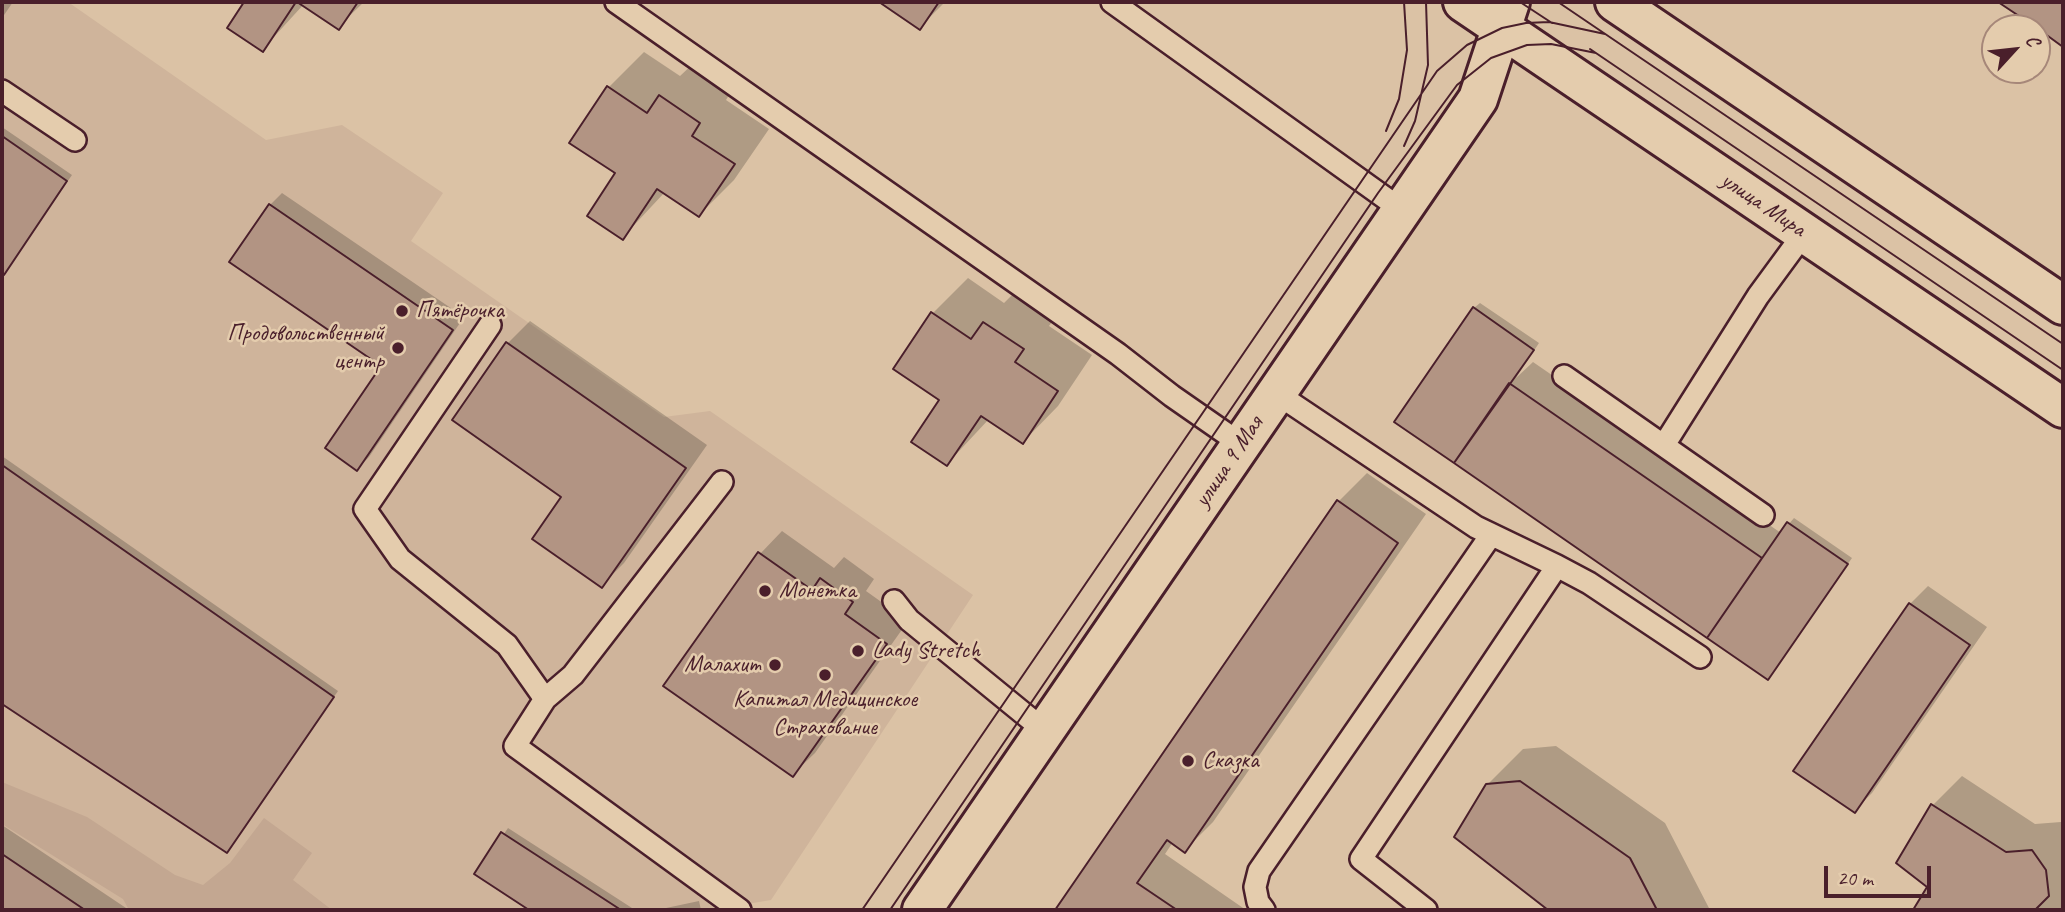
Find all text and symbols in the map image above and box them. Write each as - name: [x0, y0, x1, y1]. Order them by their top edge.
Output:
- north arrow: [1981, 14, 2051, 84]
- text: С: [2020, 31, 2046, 50]
- street label: улица Мира: [1715, 166, 1811, 244]
- place label: Пятёрочка: [416, 297, 504, 325]
- marker: Пятёрочка: [394, 303, 410, 319]
- place label: Продовольственный центр: [227, 320, 384, 376]
- marker: Продовольственный центр: [390, 340, 406, 356]
- street label: улица 9 Мая: [1188, 411, 1270, 513]
- place label: Монетка: [779, 577, 856, 605]
- marker: Монетка: [757, 583, 773, 599]
- place label: Lady Stretch: [872, 637, 980, 665]
- marker: Lady Stretch: [850, 643, 866, 659]
- place label: Малахит: [684, 651, 761, 679]
- marker: Малахит: [767, 657, 783, 673]
- marker: Капитал Медицинское Страхование: [817, 667, 833, 683]
- place label: Капитал Медицинское Страхование: [733, 686, 917, 742]
- place label: Сказка: [1202, 747, 1259, 775]
- marker: Сказка: [1180, 753, 1196, 769]
- scale bar: [1827, 852, 1934, 896]
- text: 20 m: [1837, 865, 1873, 891]

